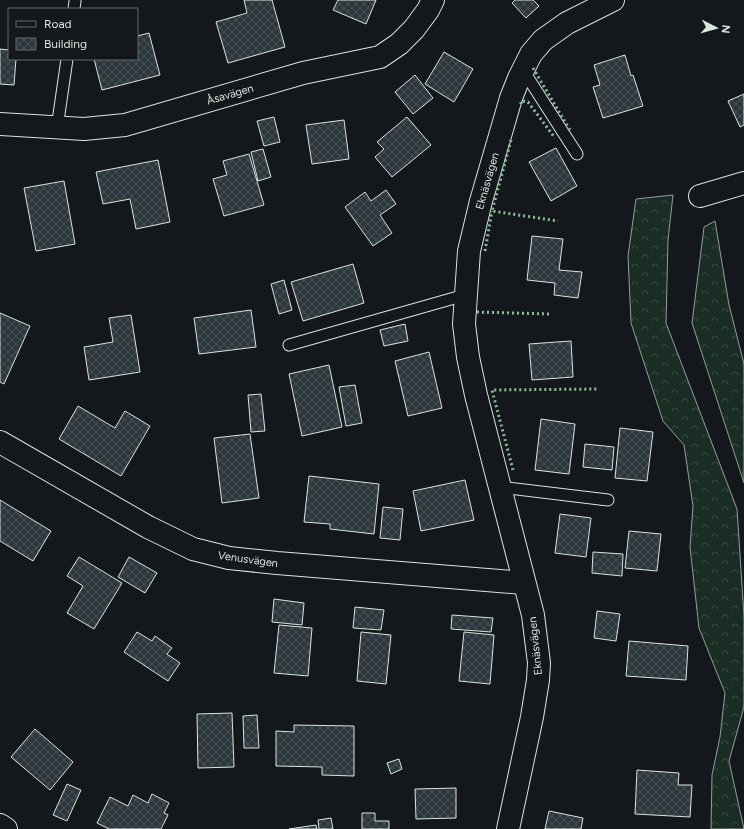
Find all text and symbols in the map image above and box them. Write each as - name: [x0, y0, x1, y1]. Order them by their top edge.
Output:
- legend: [8, 8, 138, 60]
- north arrow: [696, 8, 736, 48]
- text: Road: [44, 17, 72, 31]
- text: N: [719, 24, 732, 34]
- text: Building: [44, 37, 87, 51]
- street label: Åsavägen: [205, 81, 255, 107]
- street label: Eknäsvägen: [473, 151, 502, 211]
- street label: Venusvägen: [217, 549, 279, 570]
- street label: Eknäsvägen: [526, 616, 545, 676]

